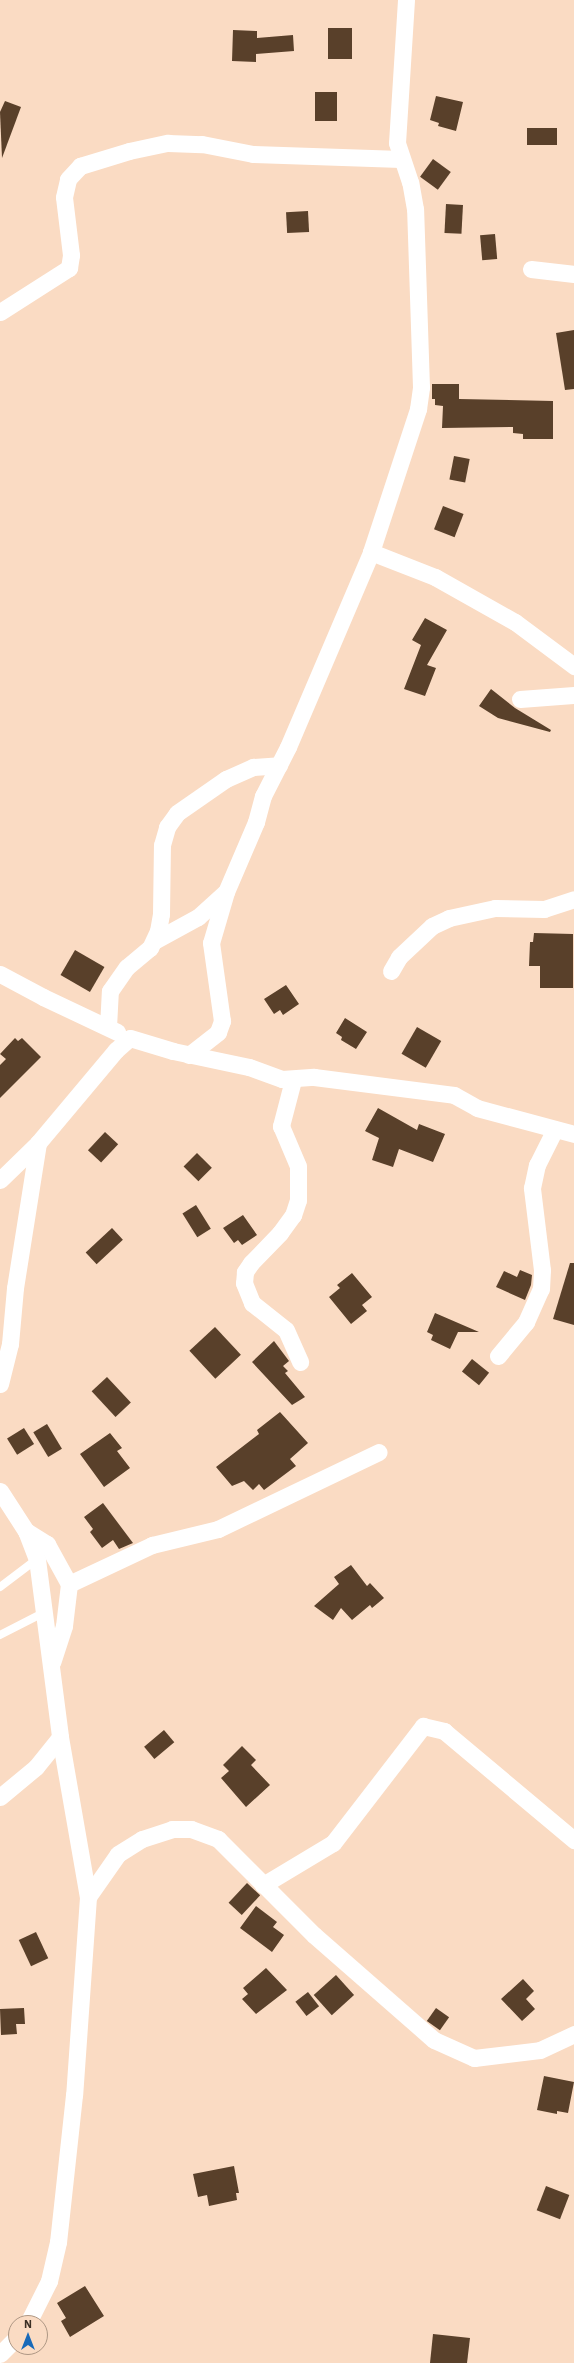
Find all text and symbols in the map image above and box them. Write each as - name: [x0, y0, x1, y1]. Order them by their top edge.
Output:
- north arrow: [8, 2315, 48, 2355]
- text: N: [24, 2317, 32, 2331]

